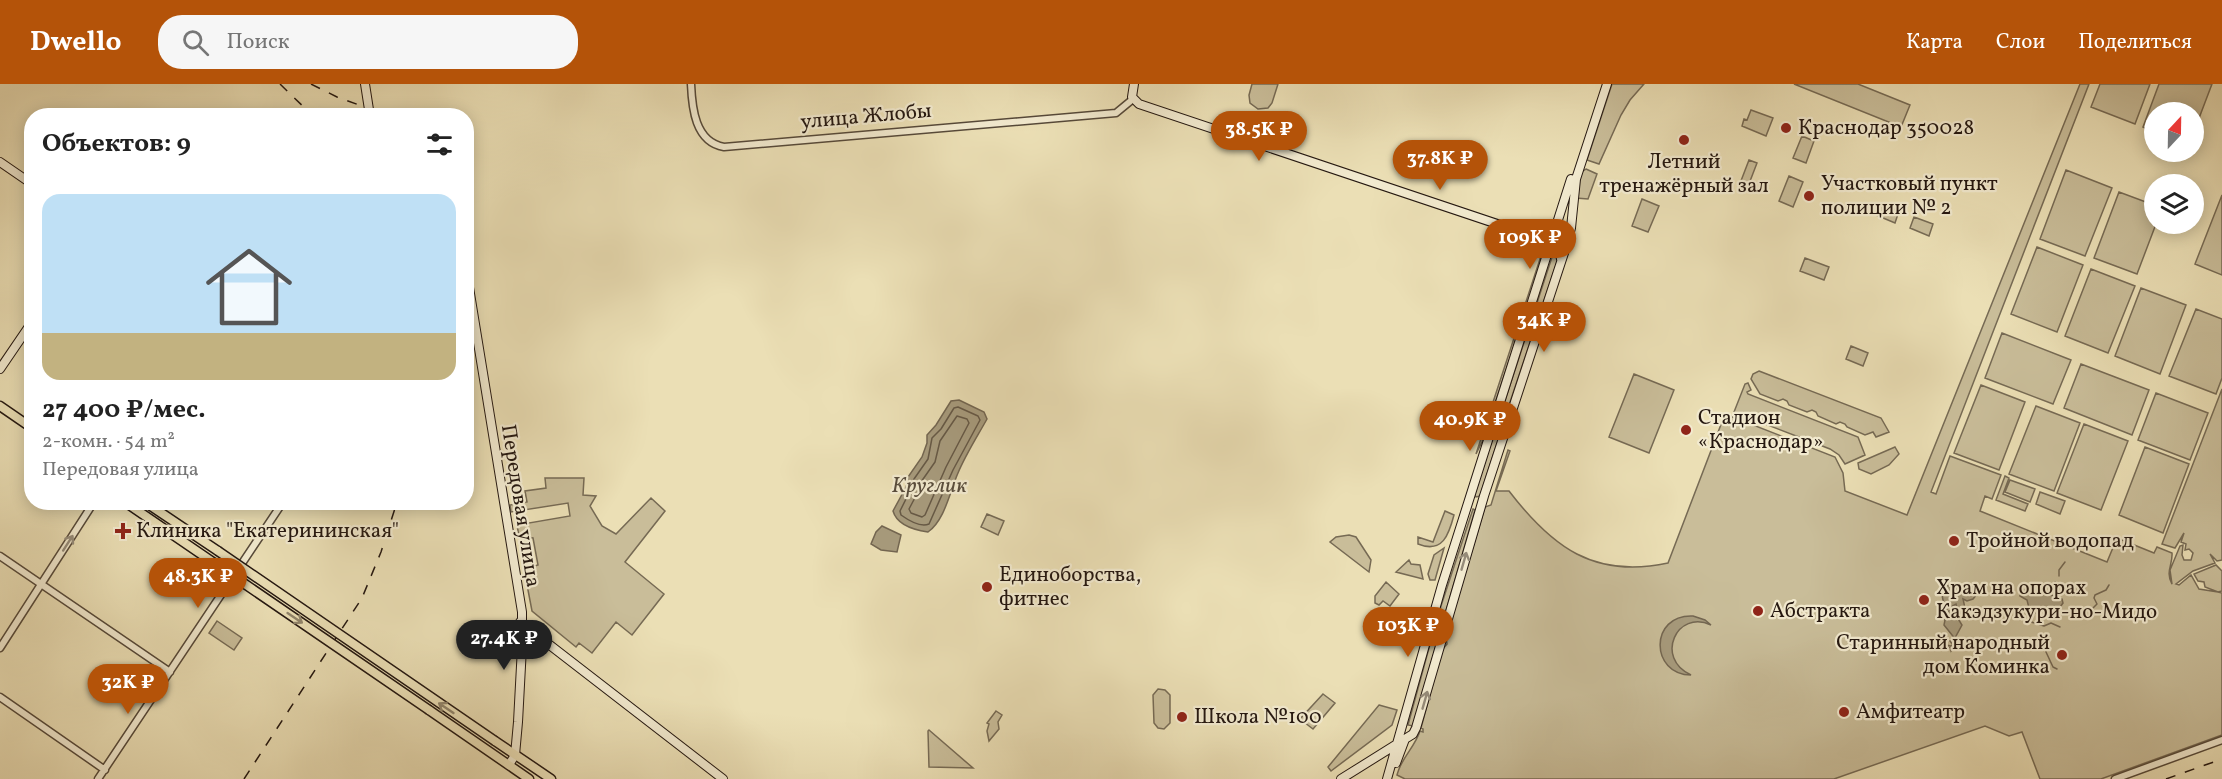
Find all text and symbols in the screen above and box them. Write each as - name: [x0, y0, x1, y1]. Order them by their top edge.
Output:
- search box: [158, 15, 578, 69]
- text: Dwello: [30, 23, 122, 62]
- icon: search: [179, 26, 212, 59]
- text: Поиск: [227, 27, 290, 58]
- text: Карта: [1906, 28, 1963, 57]
- text: Слои: [1996, 28, 2045, 57]
- text: Поделиться: [2078, 28, 2192, 57]
- street label: улица Жлобы: [799, 97, 933, 137]
- north arrow: [2144, 102, 2204, 162]
- map controls: [2144, 102, 2204, 234]
- pin: 38.5K ₽: [1204, 111, 1314, 162]
- place label: Краснодар 350028: [1798, 114, 1974, 143]
- text: 38.5K ₽: [1225, 116, 1293, 144]
- marker: Краснодар 350028: [1779, 121, 1793, 135]
- text: Объектов: 9: [42, 126, 191, 162]
- icon: filters: [423, 128, 456, 161]
- marker: Летний тренажёрный зал: [1677, 133, 1691, 147]
- pin: 37.8K ₽: [1385, 140, 1495, 191]
- text: 37.8K ₽: [1407, 145, 1473, 173]
- place label: Летний тренажёрный зал: [1599, 148, 1769, 201]
- place label: Участковый пункт полиции № 2: [1821, 170, 1998, 223]
- button: layers: [2144, 174, 2204, 234]
- marker: Участковый пункт полиции № 2: [1802, 189, 1816, 203]
- pin: 109K ₽: [1481, 219, 1579, 270]
- text: 109K ₽: [1498, 224, 1562, 252]
- icon: home: [195, 233, 303, 341]
- pin: 34K ₽: [1502, 302, 1586, 353]
- text: 34K ₽: [1517, 307, 1571, 335]
- text: 27 400 ₽/мес.: [42, 392, 206, 428]
- pin: 40.9K ₽: [1415, 401, 1525, 452]
- place label: Стадион «Краснодар»: [1698, 404, 1823, 457]
- text: 40.9K ₽: [1434, 406, 1506, 434]
- street label: Передовая улица: [493, 422, 547, 590]
- marker: Стадион «Краснодар»: [1679, 423, 1693, 437]
- text: 2-комн. · 54 m²: [42, 428, 175, 456]
- text: Передовая улица: [42, 456, 199, 484]
- water label: Круглик: [891, 471, 967, 502]
- place label: Клиника "Екатерининская": [136, 517, 399, 546]
- marker: Клиника "Екатерининская": [114, 522, 132, 540]
- place label: Тройной водопад: [1966, 527, 2134, 556]
- marker: Тройной водопад: [1947, 534, 1961, 548]
- one-way arrow: [61, 535, 74, 552]
- one-way arrow: [1459, 552, 1471, 571]
- pin: 48.3K ₽: [143, 558, 253, 609]
- place label: Единоборства, фитнес: [999, 561, 1141, 614]
- text: 48.3K ₽: [163, 563, 233, 591]
- place label: Храм на опорах Какэдзукури-но-Мидо: [1936, 574, 2157, 627]
- marker: Единоборства, фитнес: [980, 580, 994, 594]
- marker: Храм на опорах Какэдзукури-но-Мидо: [1917, 593, 1931, 607]
- place label: Абстракта: [1770, 597, 1871, 626]
- marker: Абстракта: [1751, 604, 1765, 618]
- pin: 103K ₽: [1359, 607, 1457, 658]
- one-way arrow: [286, 612, 302, 624]
- text: 103K ₽: [1377, 612, 1439, 640]
- pin: 27.4K ₽: [449, 620, 559, 671]
- text: 27.4K ₽: [470, 625, 538, 653]
- place label: Старинный народный дом Коминка: [1836, 629, 2050, 682]
- marker: Старинный народный дом Коминка: [2055, 648, 2069, 662]
- pin: 32K ₽: [86, 664, 170, 715]
- text: 32K ₽: [102, 669, 154, 697]
- one-way arrow: [1419, 691, 1431, 710]
- place label: Амфитеатр: [1856, 698, 1965, 727]
- one-way arrow: [439, 702, 455, 714]
- place label: Школа №100: [1194, 703, 1322, 732]
- marker: Амфитеатр: [1837, 705, 1851, 719]
- marker: Школа №100: [1175, 710, 1189, 724]

